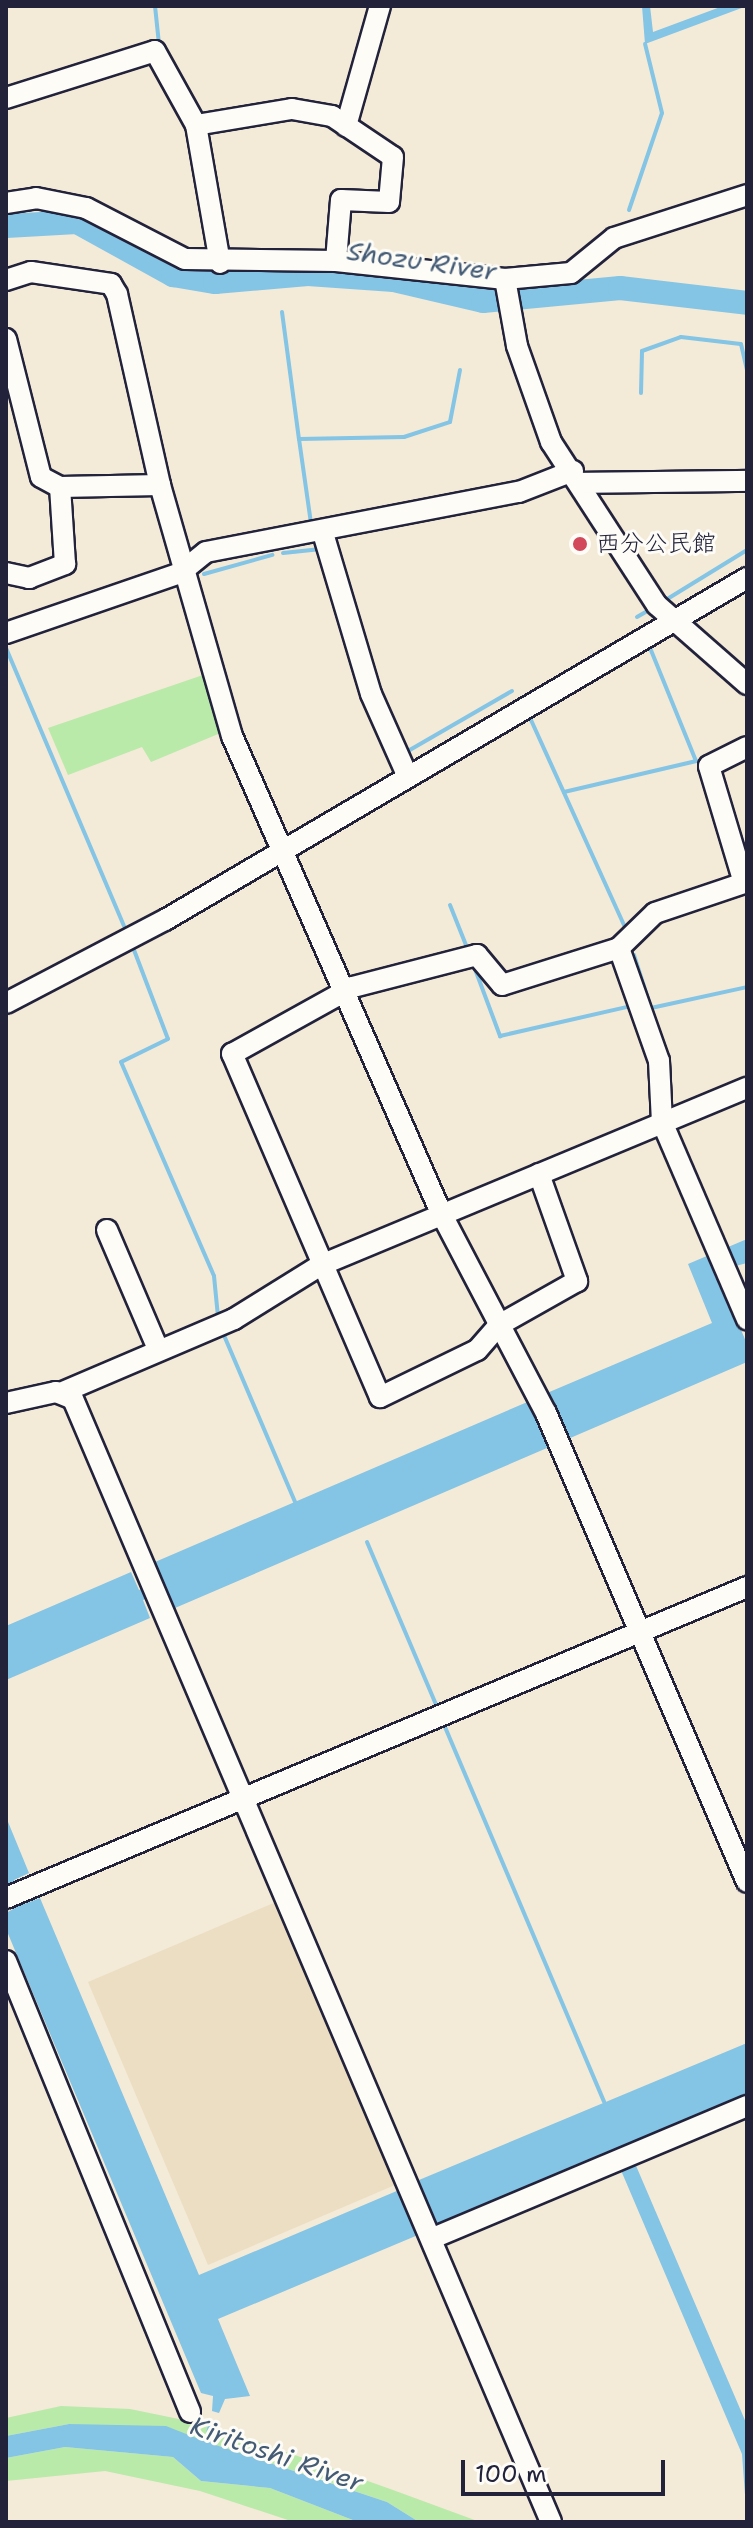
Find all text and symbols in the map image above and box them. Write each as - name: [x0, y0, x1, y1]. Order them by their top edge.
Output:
- water label: Shozu River: [345, 235, 499, 287]
- place label: 西分公民館: [596, 530, 716, 558]
- marker: 西分公民館: [571, 535, 589, 553]
- water label: Kiritoshi River: [186, 2410, 368, 2498]
- scale bar: [465, 2444, 669, 2494]
- text: 100 m: [475, 2458, 547, 2490]

